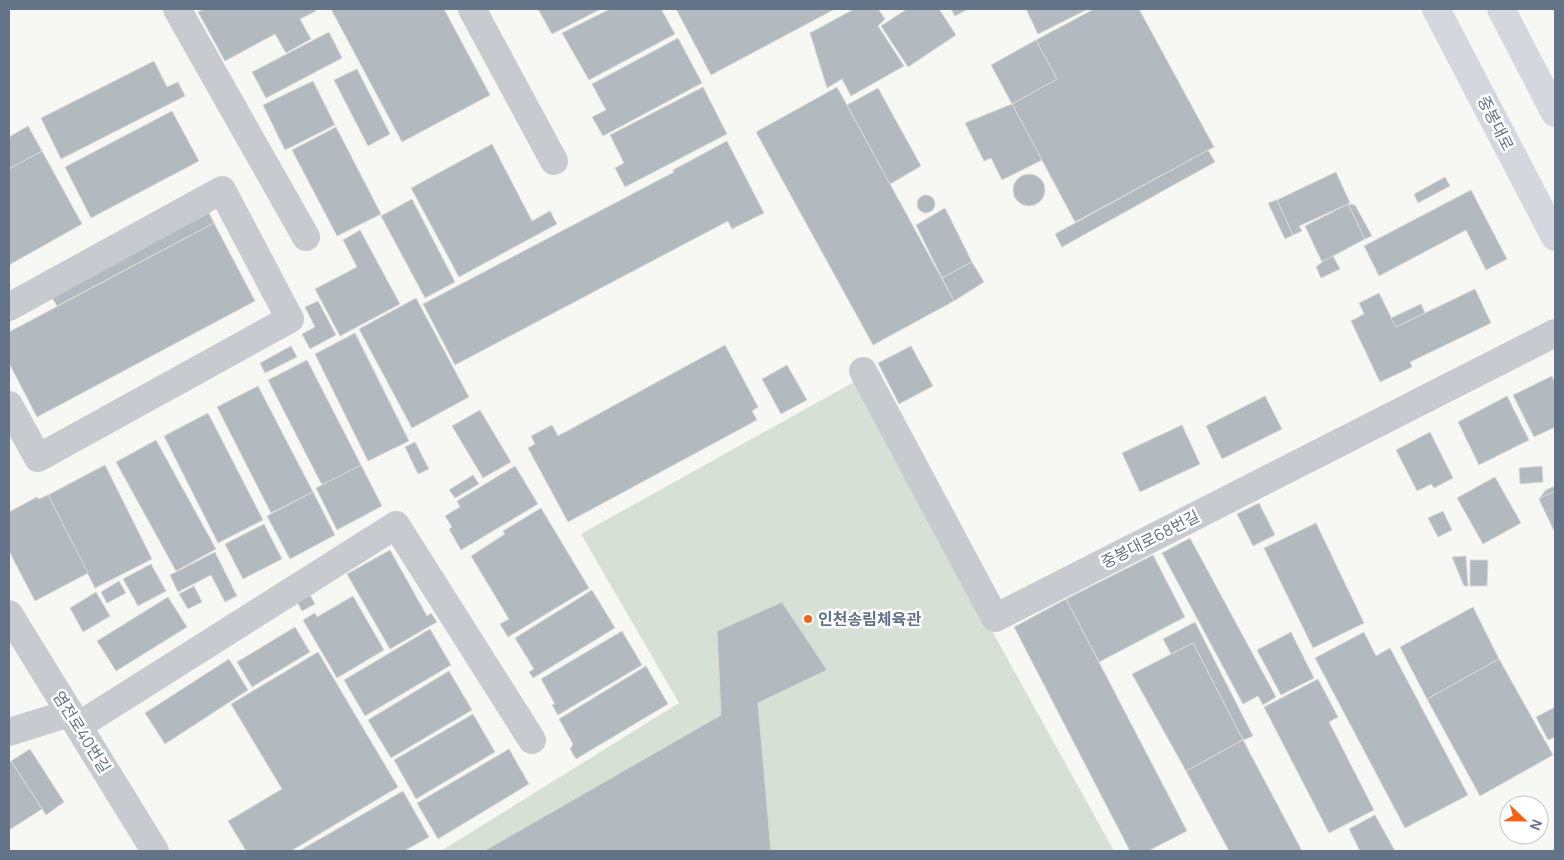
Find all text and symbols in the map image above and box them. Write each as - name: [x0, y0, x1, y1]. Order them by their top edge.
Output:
- street label: 중봉대로: [1473, 92, 1519, 154]
- street label: 중봉대로68번길: [1097, 505, 1203, 573]
- place label: 인천송림체육관: [818, 608, 921, 630]
- marker: 인천송림체육관: [802, 613, 814, 625]
- street label: 염전로40번길: [48, 687, 116, 777]
- north arrow: [1499, 795, 1549, 845]
- text: N: [1526, 817, 1547, 833]

